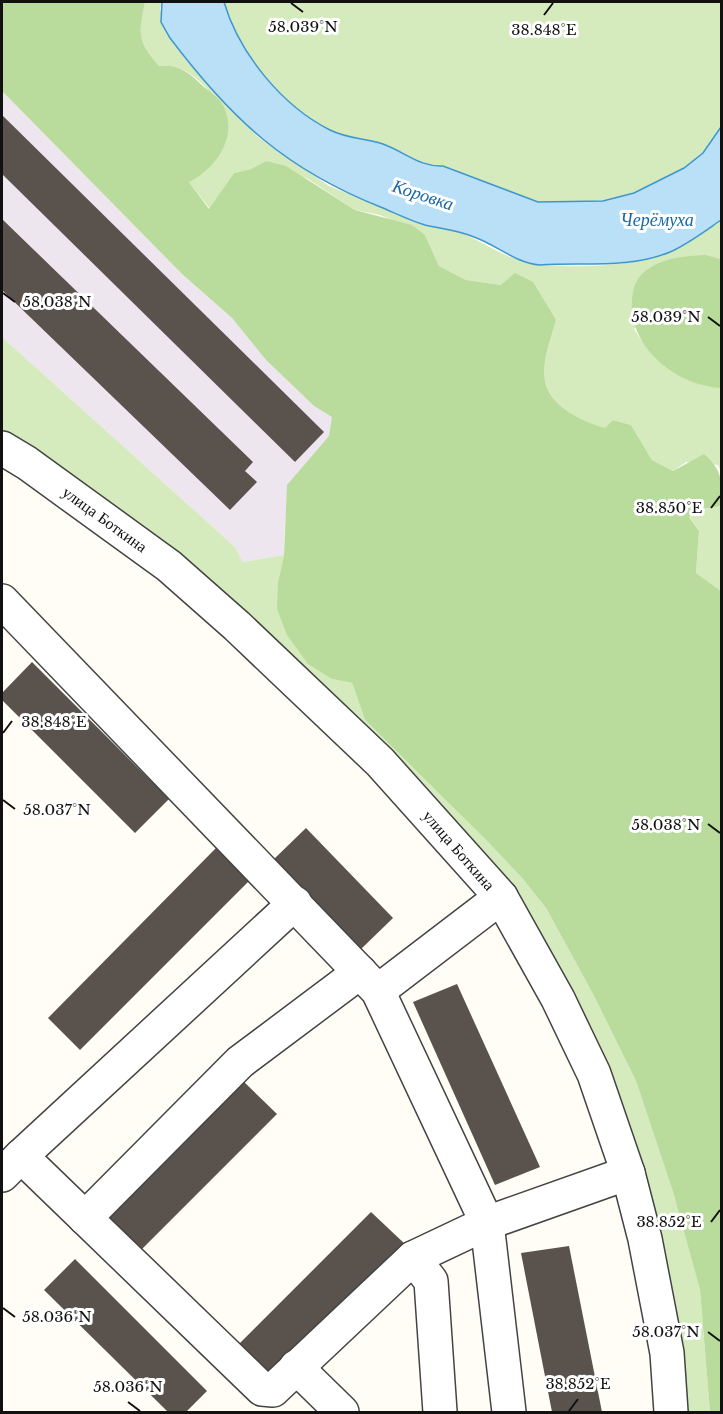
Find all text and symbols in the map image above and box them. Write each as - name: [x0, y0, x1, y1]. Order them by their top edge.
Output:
- text: 58.039°N: [268, 17, 338, 36]
- text: 38.848°E: [511, 20, 577, 39]
- water label: Коровка: [389, 174, 456, 215]
- water label: Черёмуха: [620, 209, 694, 231]
- text: 58.038°N: [22, 292, 92, 311]
- text: 58.039°N: [631, 307, 701, 326]
- street label: улица Боткина: [59, 481, 151, 557]
- text: 38.850°E: [636, 498, 702, 517]
- text: 38.848°E: [21, 712, 87, 731]
- text: 58.037°N: [23, 800, 91, 819]
- street label: улица Боткина: [419, 806, 499, 894]
- text: 58.038°N: [631, 815, 701, 834]
- text: 38.852°E: [636, 1212, 702, 1231]
- text: 58.036°N: [22, 1307, 92, 1326]
- text: 58.037°N: [632, 1322, 700, 1341]
- text: 38.852°E: [545, 1374, 611, 1393]
- text: 58.036°N: [93, 1377, 163, 1396]

